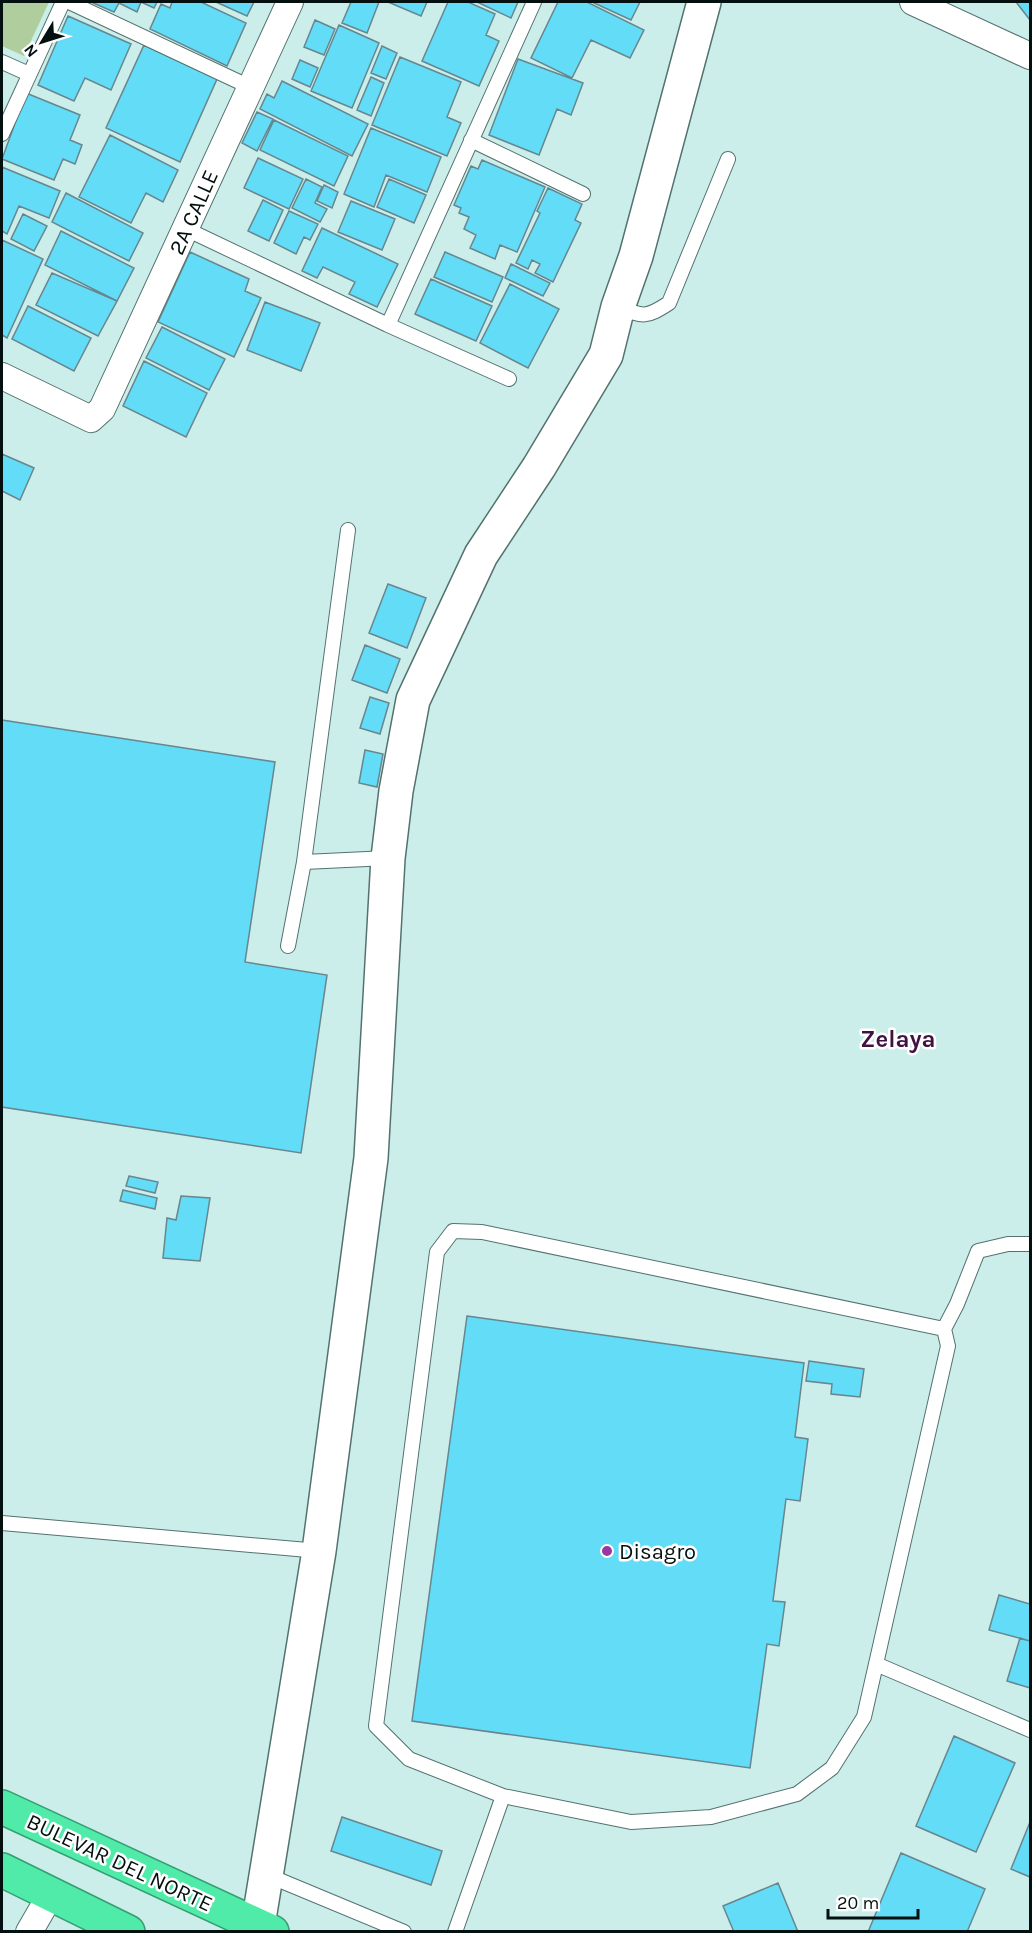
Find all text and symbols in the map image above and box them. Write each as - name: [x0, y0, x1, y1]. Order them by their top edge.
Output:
- north arrow: [12, 12, 72, 72]
- text: N: [20, 41, 42, 61]
- street label: 2A CALLE: [164, 166, 224, 259]
- district label: Zelaya: [860, 1025, 936, 1053]
- place label: Disagro: [619, 1539, 696, 1565]
- marker: Disagro: [600, 1544, 614, 1558]
- street label: BULEVAR DEL NORTE: [22, 1808, 217, 1917]
- scale bar: [828, 1882, 918, 1920]
- text: 20 m: [837, 1892, 879, 1914]

